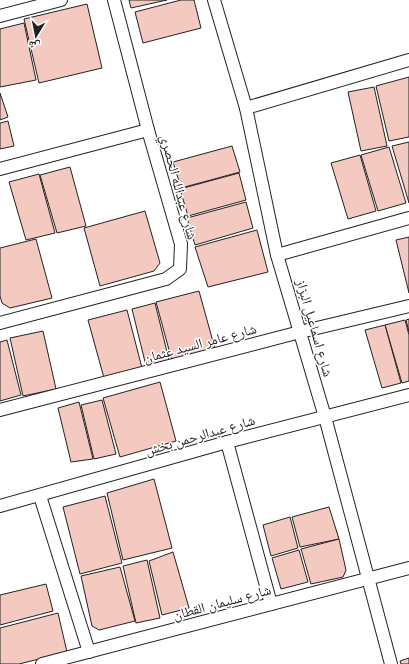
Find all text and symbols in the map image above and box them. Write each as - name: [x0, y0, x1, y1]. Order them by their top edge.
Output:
- north arrow: [16, 16, 56, 56]
- text: ش: [27, 37, 41, 53]
- street label: شارع عبدالله الحصري: [154, 133, 201, 242]
- street label: شارع اسماعيل البزاز: [291, 277, 337, 379]
- street label: شارع عامر السيد عثمان: [142, 320, 259, 368]
- street label: شارع عبدالرحمن بخش: [143, 412, 257, 460]
- street label: شارع سليمان القطان: [171, 581, 273, 625]

